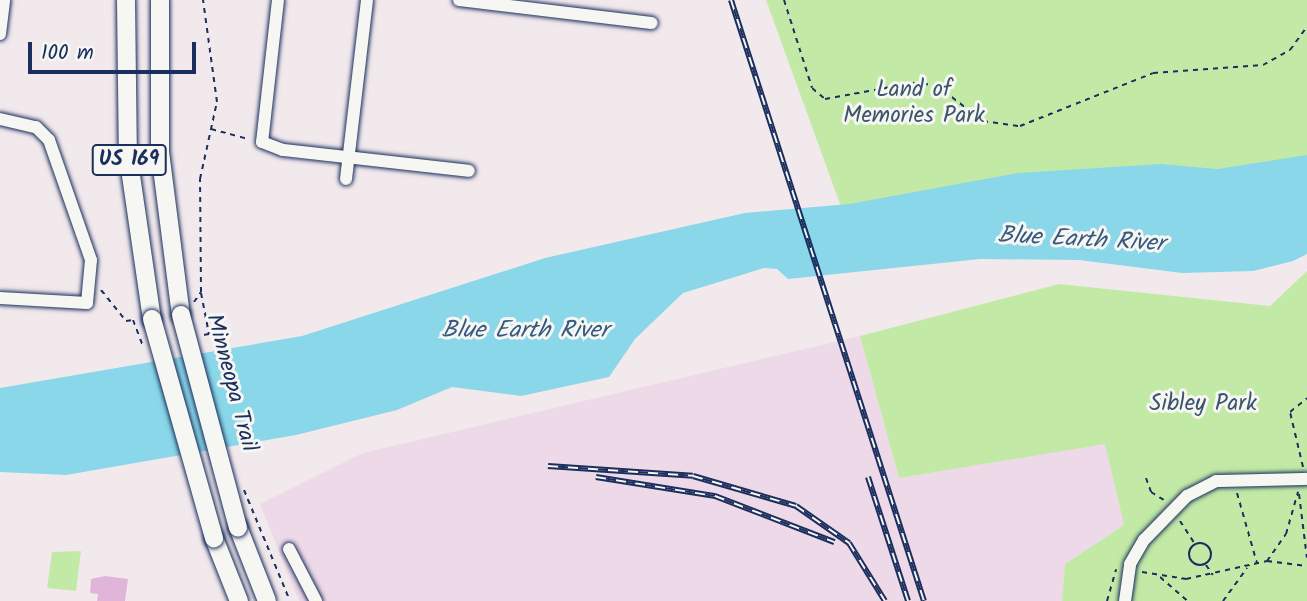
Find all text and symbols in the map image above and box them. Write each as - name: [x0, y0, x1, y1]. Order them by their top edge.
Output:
- scale bar: [32, 28, 200, 72]
- text: 100 m: [41, 37, 94, 70]
- park label: Land of Memories Park: [843, 76, 985, 130]
- road number: US 169: [90, 142, 168, 178]
- water label: Blue Earth River: [997, 221, 1165, 259]
- street label: Minneopa Trail: [199, 311, 263, 455]
- water label: Blue Earth River: [442, 317, 608, 345]
- park label: Sibley Park: [1149, 390, 1257, 418]

